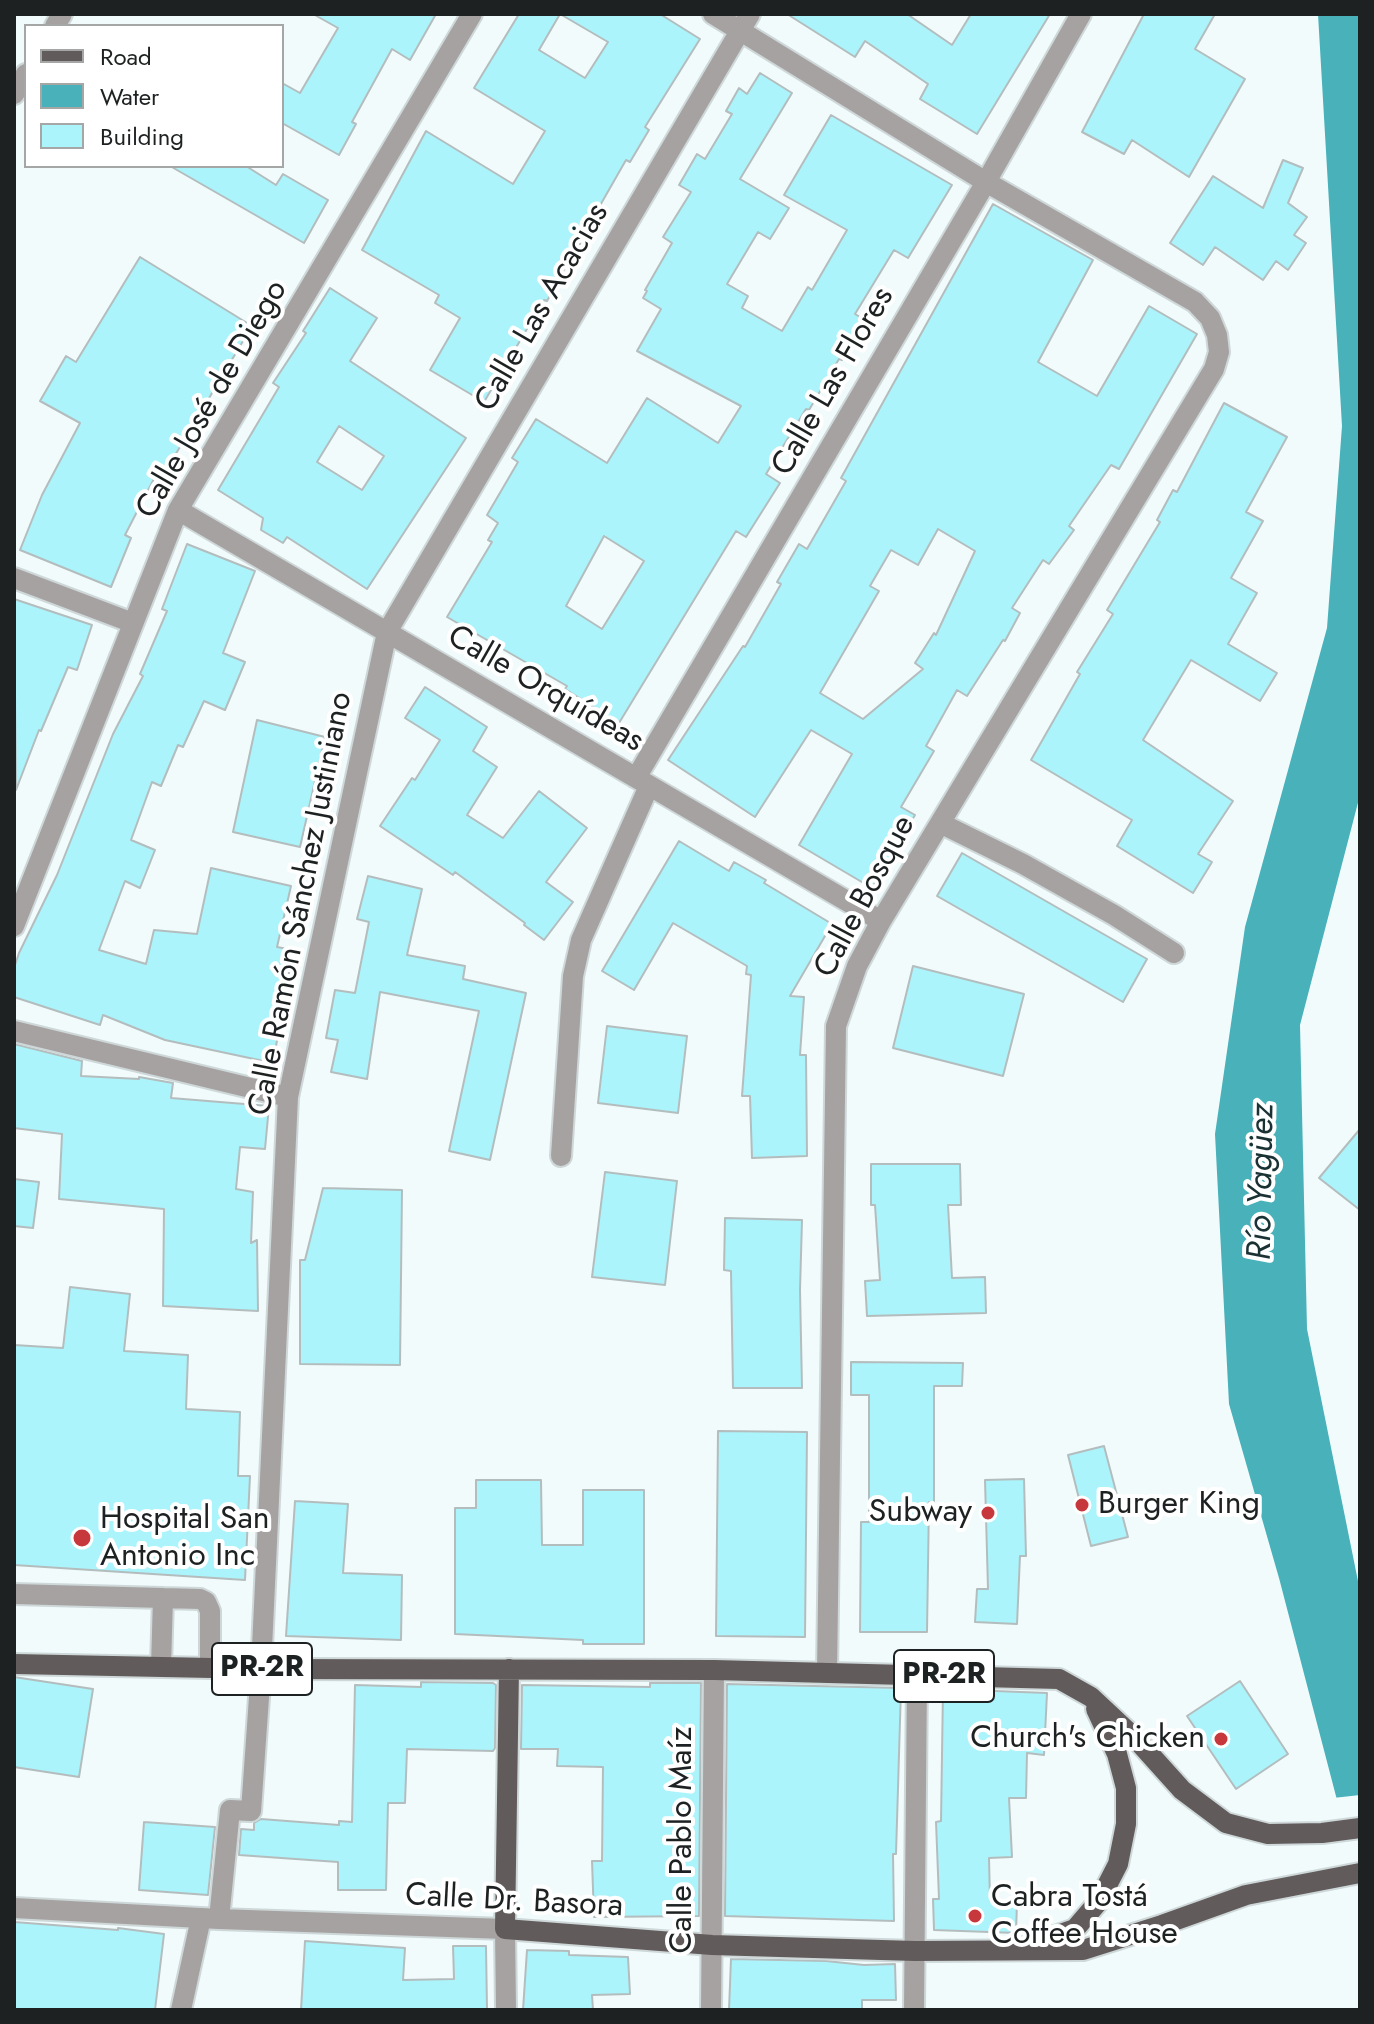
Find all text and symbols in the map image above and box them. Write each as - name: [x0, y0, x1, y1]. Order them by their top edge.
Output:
- legend: [24, 24, 284, 168]
- text: Road: [100, 39, 152, 74]
- text: Water: [100, 79, 159, 114]
- text: Building: [100, 119, 184, 154]
- street label: Calle Las Acacias: [468, 197, 618, 419]
- street label: Calle José de Diego: [129, 274, 297, 526]
- street label: Calle Las Flores: [765, 281, 903, 483]
- street label: Calle Orquídeas: [440, 618, 650, 762]
- street label: Calle Ramón Sánchez Justiniano: [242, 689, 362, 1119]
- street label: Calle Bosque: [807, 809, 925, 985]
- water label: Río Yagüez: [1241, 1103, 1285, 1261]
- place label: Burger King: [1098, 1486, 1260, 1524]
- place label: Subway: [869, 1494, 972, 1532]
- marker: Burger King: [1073, 1496, 1091, 1514]
- place label: Hospital San Antonio Inc: [100, 1501, 270, 1576]
- marker: Subway: [979, 1504, 997, 1522]
- marker: Hospital San Antonio Inc: [71, 1527, 93, 1549]
- road number: PR-2R: [212, 1643, 312, 1695]
- road number: PR-2R: [894, 1650, 994, 1702]
- place label: Church's Chicken: [970, 1720, 1205, 1758]
- street label: Calle Pablo Maíz: [664, 1726, 702, 1954]
- marker: Church's Chicken: [1212, 1730, 1230, 1748]
- street label: Calle Dr. Basora: [404, 1877, 624, 1927]
- place label: Cabra Tostá Coffee House: [991, 1879, 1178, 1954]
- marker: Cabra Tostá Coffee House: [966, 1907, 984, 1925]

